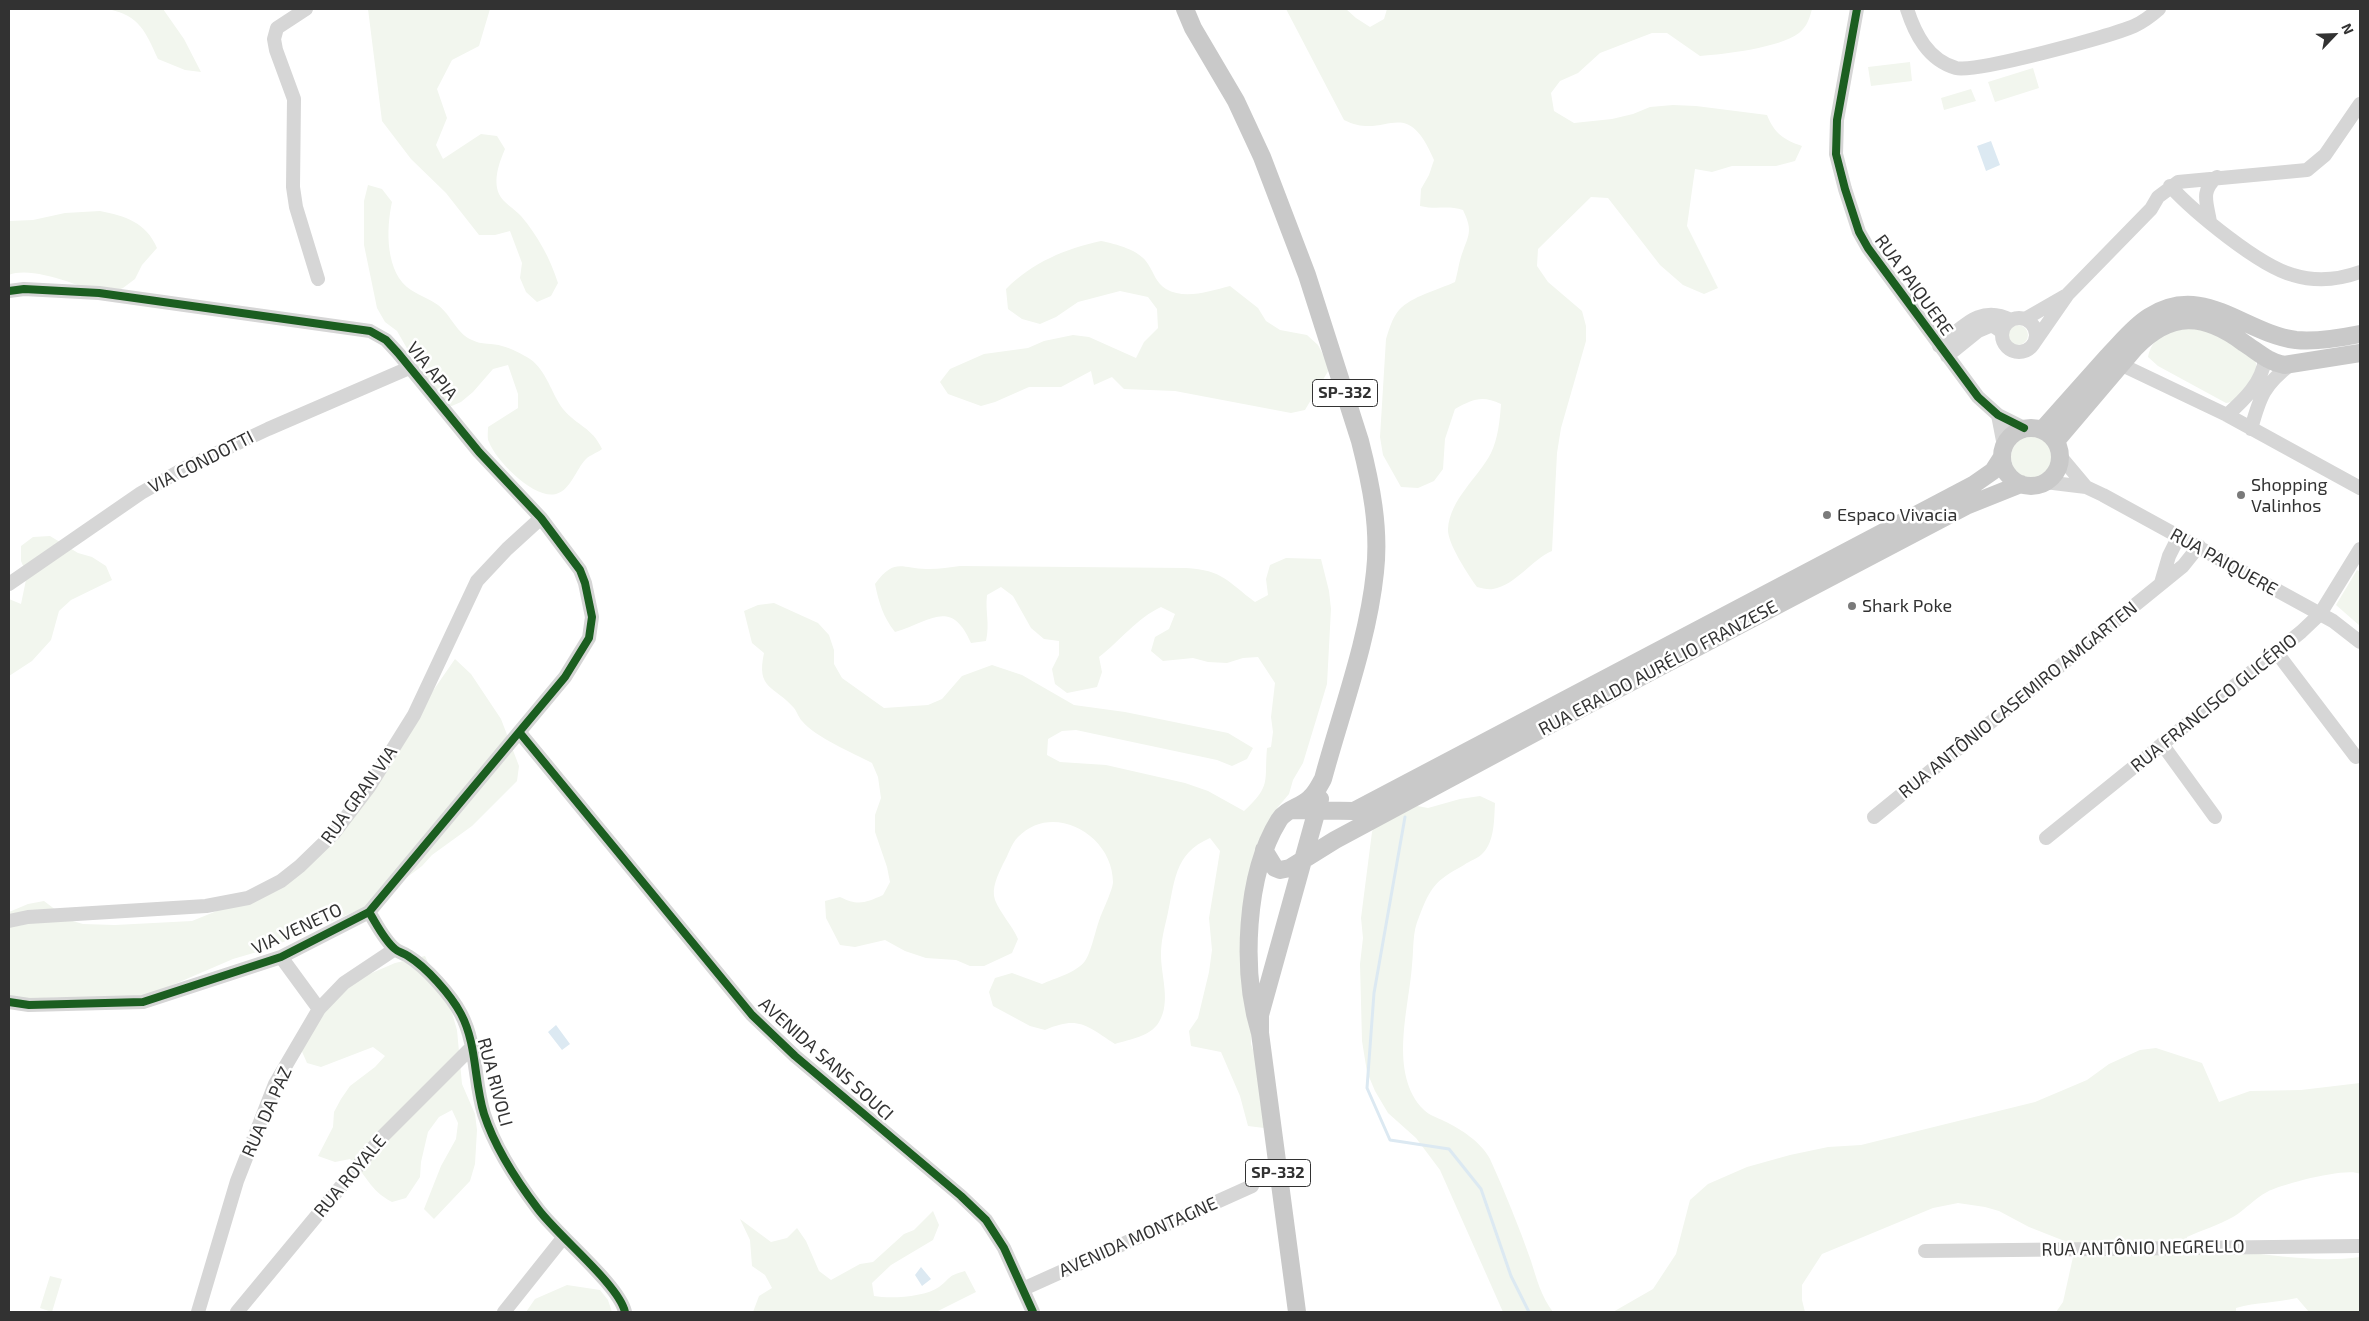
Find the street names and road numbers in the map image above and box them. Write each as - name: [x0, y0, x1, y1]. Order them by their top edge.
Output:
- street label: RUA PAIQUERE: [1870, 230, 1958, 340]
- street label: VIA APIA: [402, 338, 462, 404]
- road number: SP-332: [1312, 379, 1378, 406]
- street label: VIA CONDOTTI: [145, 426, 257, 498]
- street label: RUA PAIQUERE: [2167, 524, 2281, 600]
- street label: RUA ERALDO AURÉLIO FRANZESE: [1535, 596, 1781, 740]
- street label: RUA ANTÔNIO CASEMIRO AMGARTEN: [1894, 597, 2142, 803]
- street label: RUA FRANCISCO GLICÉRIO: [2127, 629, 2301, 777]
- street label: RUA GRAN VIA: [316, 742, 402, 848]
- street label: VIA VENETO: [249, 899, 345, 959]
- street label: AVENIDA SANS SOUCI: [754, 993, 898, 1125]
- street label: RUA RIVOLI: [473, 1035, 517, 1129]
- street label: RUA DA PAZ: [237, 1063, 297, 1161]
- street label: RUA ROYALE: [309, 1130, 391, 1222]
- road number: SP-332: [1246, 1160, 1310, 1186]
- street label: AVENIDA MONTAGNE: [1055, 1192, 1221, 1282]
- street label: RUA ANTÔNIO NEGRELLO: [2041, 1235, 2245, 1261]

